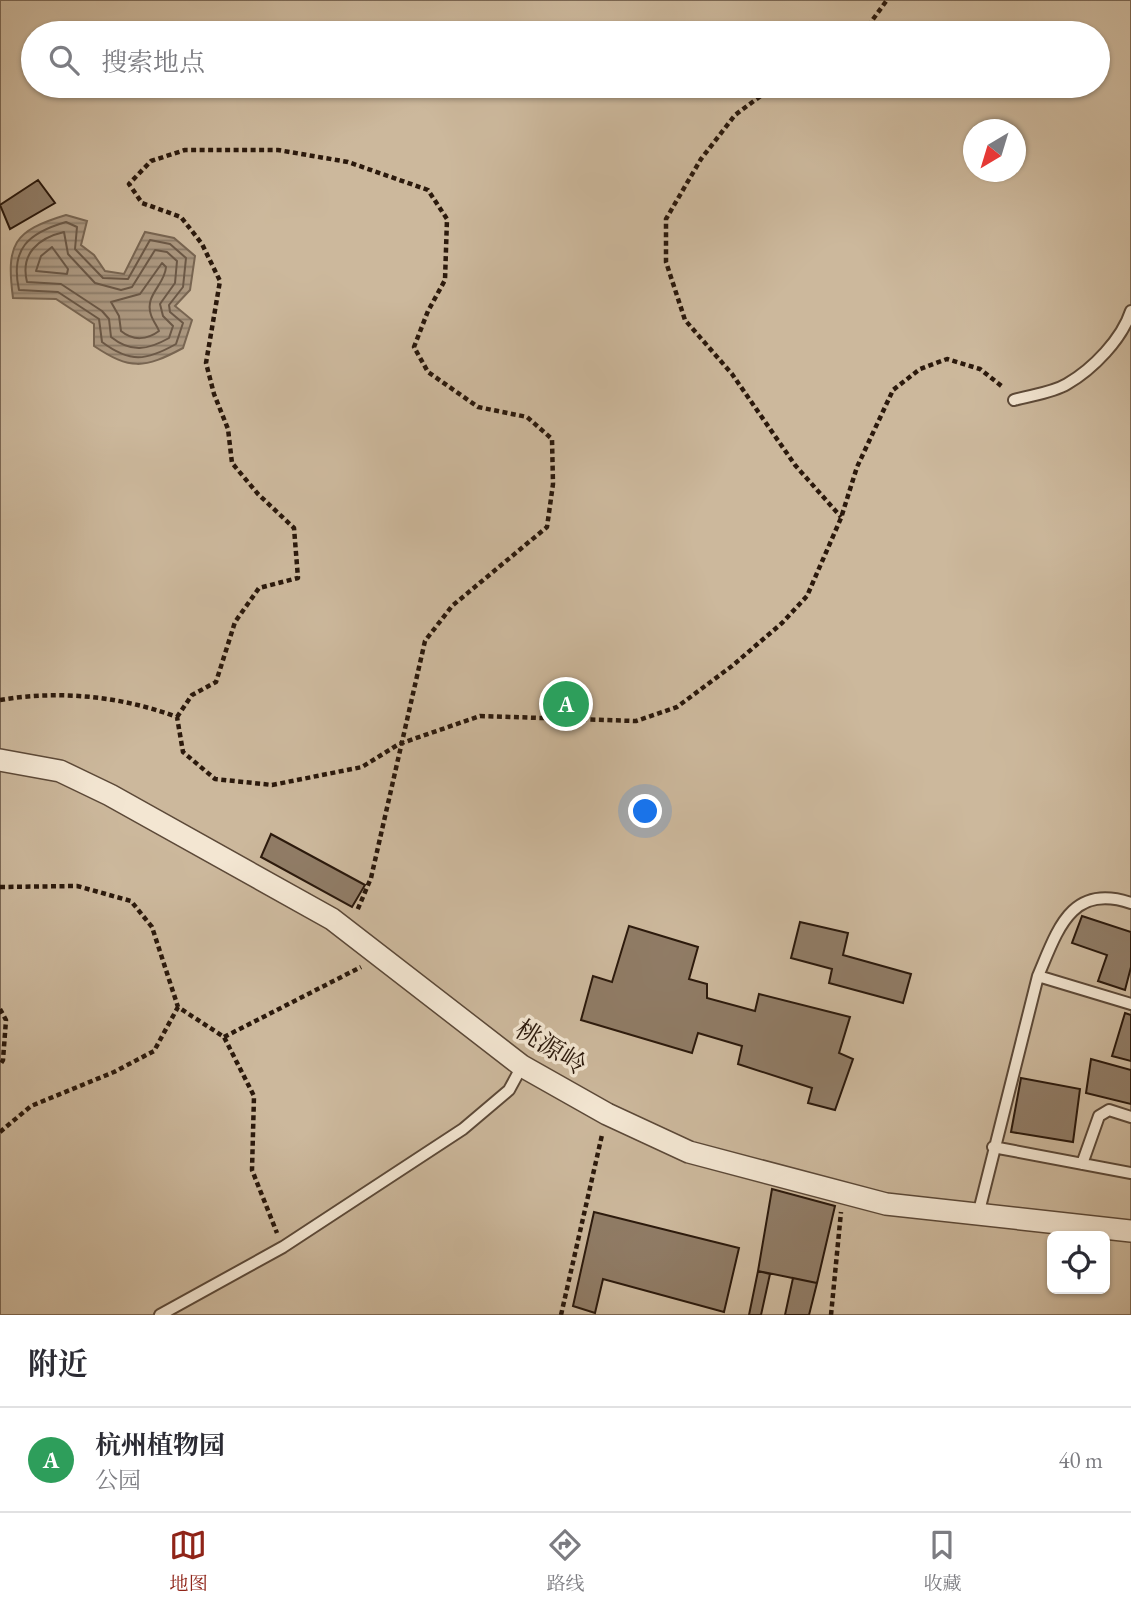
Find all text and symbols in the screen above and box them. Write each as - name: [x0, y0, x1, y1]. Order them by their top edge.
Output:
- search box: [21, 21, 1110, 98]
- icon: search: [45, 41, 83, 79]
- text: 搜索地点: [101, 45, 205, 79]
- north arrow: [963, 119, 1026, 182]
- pin: A: [543, 678, 589, 730]
- your location: [628, 794, 662, 828]
- street label: 桃源岭: [509, 1012, 593, 1082]
- map controls: [1047, 1231, 1110, 1294]
- button: locate: [1047, 1231, 1110, 1294]
- text: 附近: [28, 1344, 88, 1383]
- text: 杭州植物园: [95, 1428, 225, 1462]
- text: A: [43, 1445, 59, 1475]
- text: 40 m: [1058, 1445, 1103, 1475]
- text: 公园: [95, 1465, 141, 1495]
- tab: 地图: [169, 1526, 208, 1596]
- tab: 路线: [546, 1526, 585, 1596]
- tab: 收藏: [923, 1526, 962, 1596]

